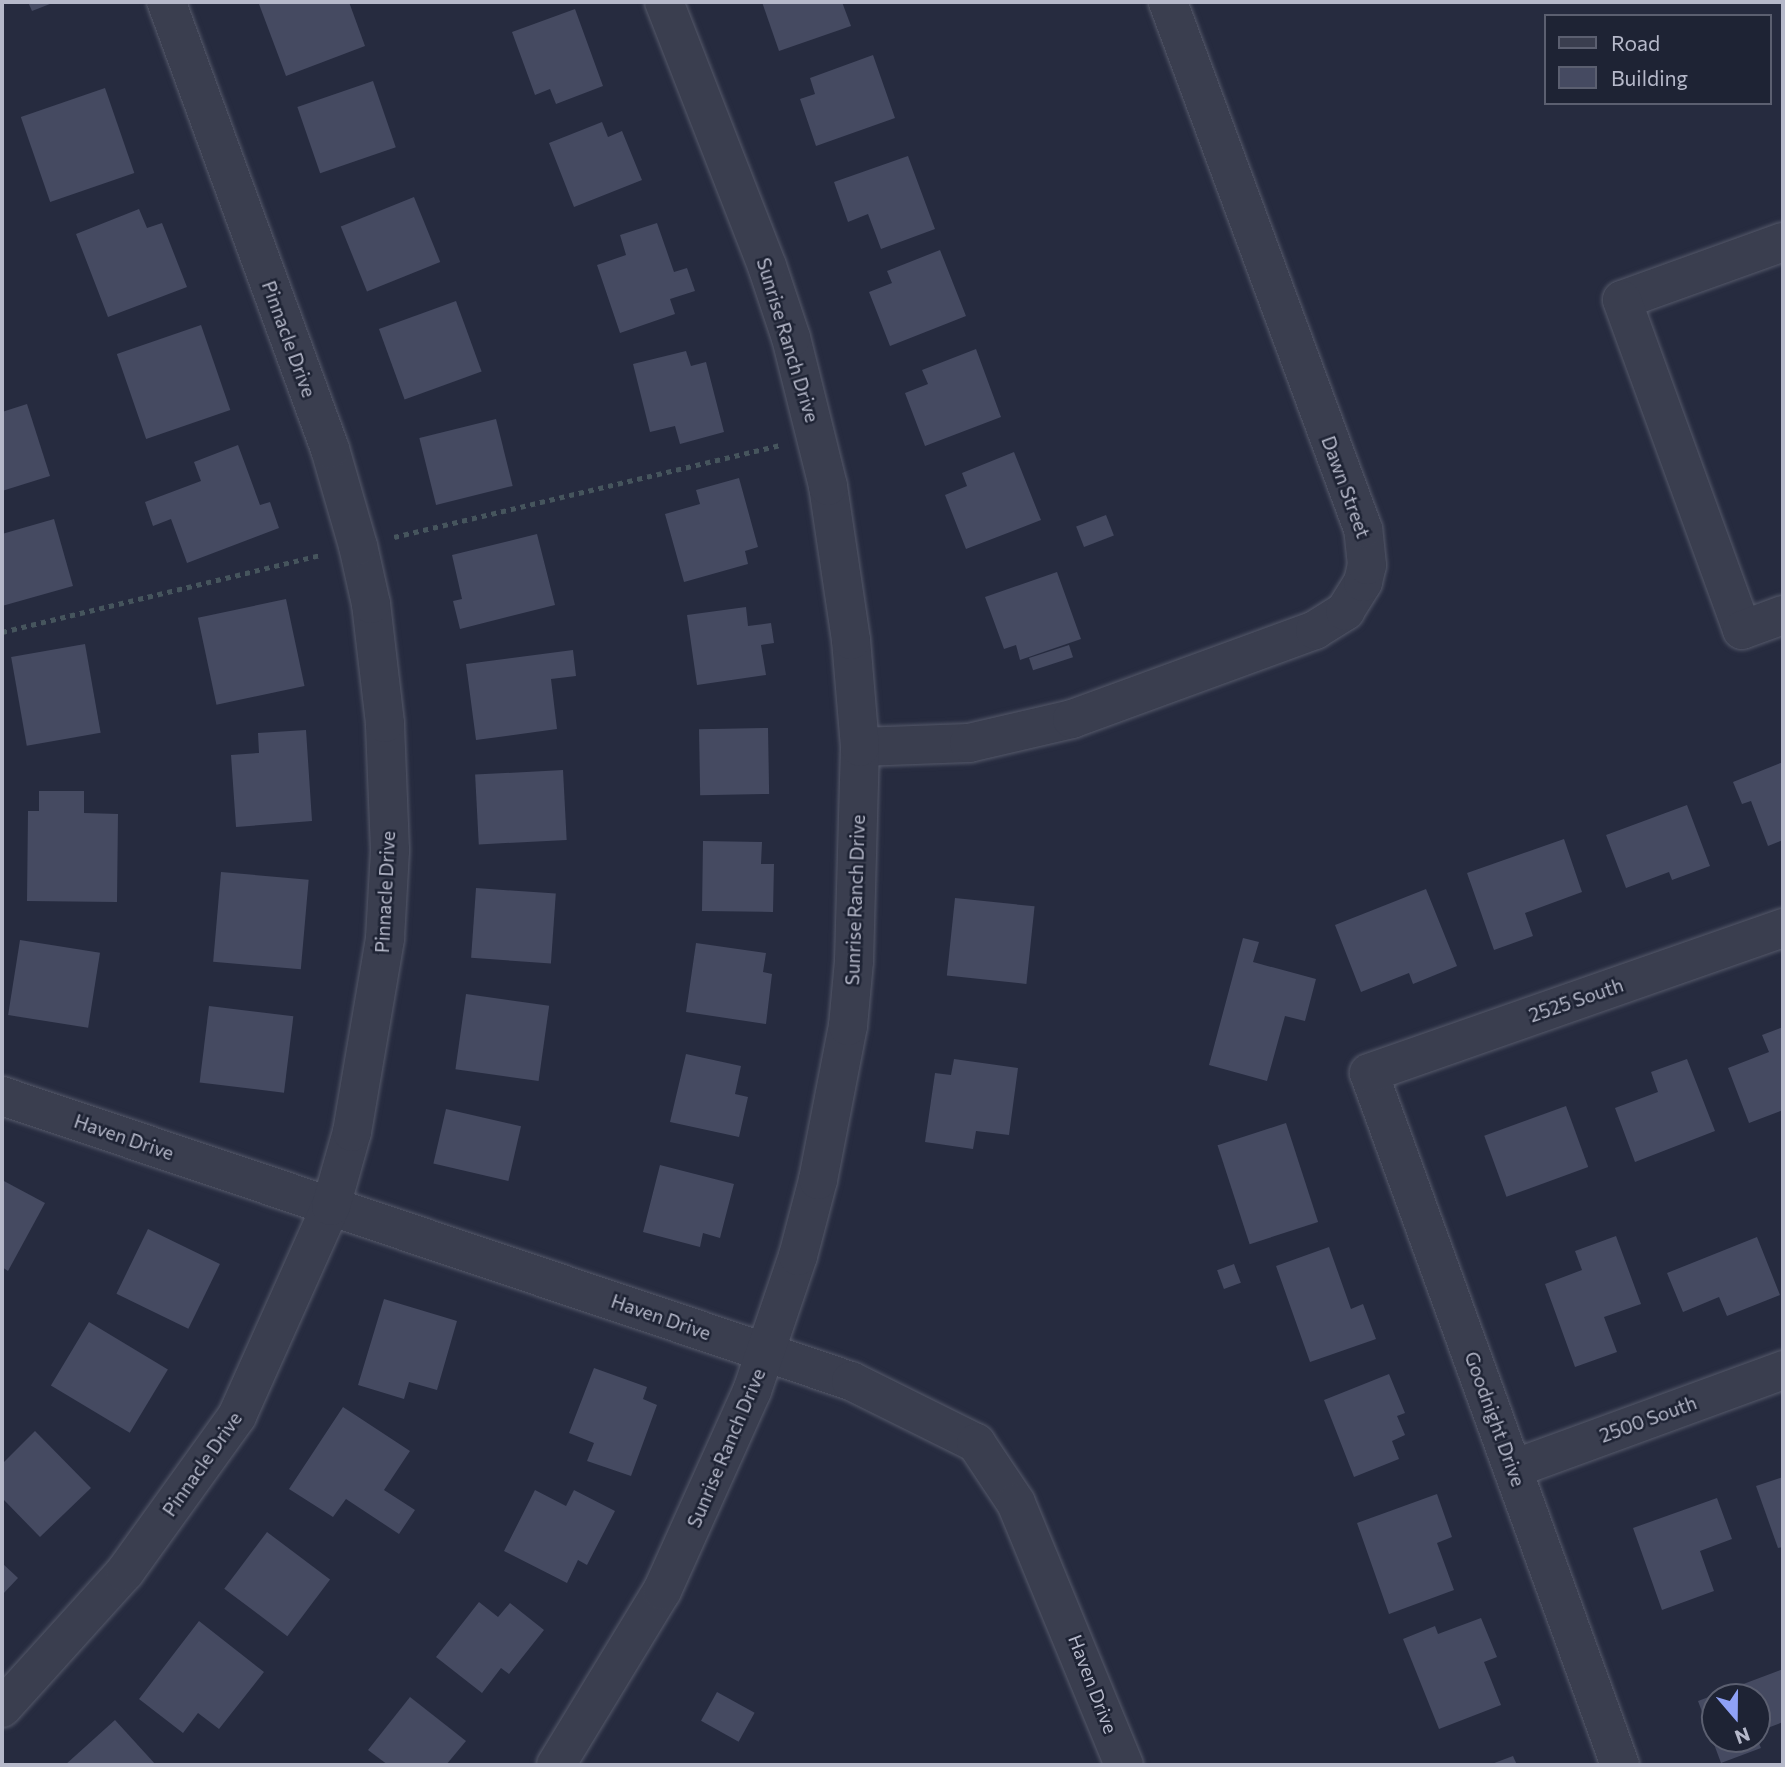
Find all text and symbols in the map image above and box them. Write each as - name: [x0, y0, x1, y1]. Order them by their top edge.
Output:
- legend: [1544, 14, 1771, 105]
- text: Road: [1611, 30, 1660, 55]
- text: Building: [1611, 65, 1688, 90]
- street label: Sunrise Ranch Drive: [752, 255, 824, 425]
- street label: Pinnacle Drive: [257, 278, 321, 400]
- street label: Dawn Street: [1317, 433, 1375, 541]
- street label: Sunrise Ranch Drive: [841, 814, 869, 986]
- street label: Pinnacle Drive: [370, 830, 400, 954]
- street label: 2525 South: [1526, 973, 1626, 1027]
- street label: Haven Drive: [71, 1109, 177, 1165]
- street label: Haven Drive: [608, 1289, 714, 1345]
- street label: Goodnight Drive: [1460, 1348, 1530, 1490]
- street label: Sunrise Ranch Drive: [682, 1365, 770, 1531]
- street label: 2500 South: [1596, 1391, 1700, 1447]
- street label: Pinnacle Drive: [158, 1407, 246, 1521]
- street label: Haven Drive: [1064, 1631, 1122, 1737]
- north arrow: [1701, 1683, 1771, 1753]
- text: N: [1732, 1723, 1753, 1750]

